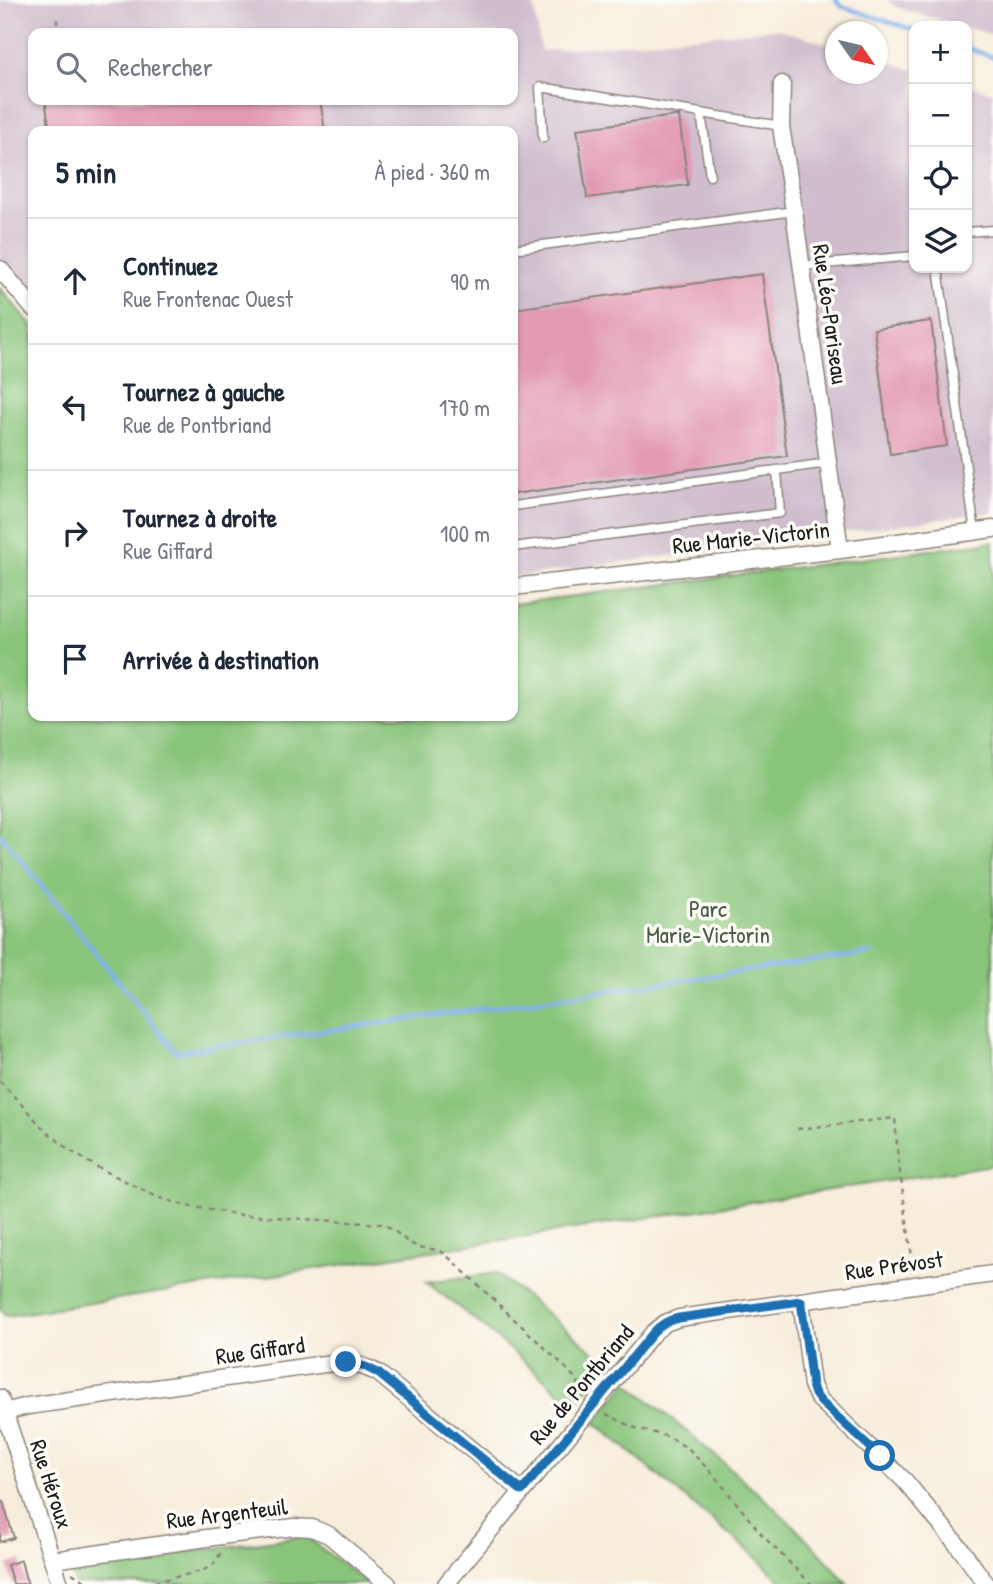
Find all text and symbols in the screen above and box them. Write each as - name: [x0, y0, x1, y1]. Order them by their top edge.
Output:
- north arrow: [825, 21, 888, 84]
- map controls: [909, 21, 972, 273]
- button: +: [909, 21, 972, 84]
- search box: [28, 28, 518, 105]
- icon: search: [52, 48, 90, 86]
- text: Rechercher: [108, 49, 213, 84]
- button: −: [909, 84, 972, 147]
- button: locate: [909, 147, 972, 210]
- text: 5 min: [56, 152, 116, 192]
- text: À pied · 360 m: [374, 156, 490, 187]
- button: layers: [909, 210, 972, 273]
- street label: Rue Léo-Pariseau: [806, 242, 856, 386]
- text: Continuez: [123, 248, 218, 283]
- icon: ahead: [56, 262, 94, 300]
- text: 90 m: [450, 266, 490, 297]
- text: Rue Frontenac Ouest: [123, 283, 293, 314]
- text: Tournez à gauche: [123, 374, 285, 409]
- icon: left: [56, 388, 94, 426]
- text: 170 m: [439, 392, 490, 423]
- text: Rue de Pontbriand: [123, 409, 271, 440]
- text: Tournez à droite: [123, 500, 277, 535]
- street label: Rue Marie-Victorin: [671, 513, 831, 561]
- icon: right: [56, 514, 94, 552]
- text: 100 m: [440, 518, 490, 549]
- text: Rue Giffard: [123, 535, 212, 566]
- icon: arrive: [56, 640, 94, 678]
- text: Arrivée à destination: [123, 642, 319, 677]
- park label: Parc Marie-Victorin: [646, 893, 770, 950]
- street label: Rue Prévost: [843, 1243, 946, 1287]
- street label: Rue de Pontbriand: [522, 1317, 640, 1451]
- street label: Rue Giffard: [214, 1328, 306, 1372]
- route end: [330, 1346, 361, 1377]
- street label: Rue Héroux: [23, 1436, 81, 1532]
- route start: [864, 1440, 895, 1471]
- street label: Rue Argenteuil: [165, 1490, 290, 1536]

